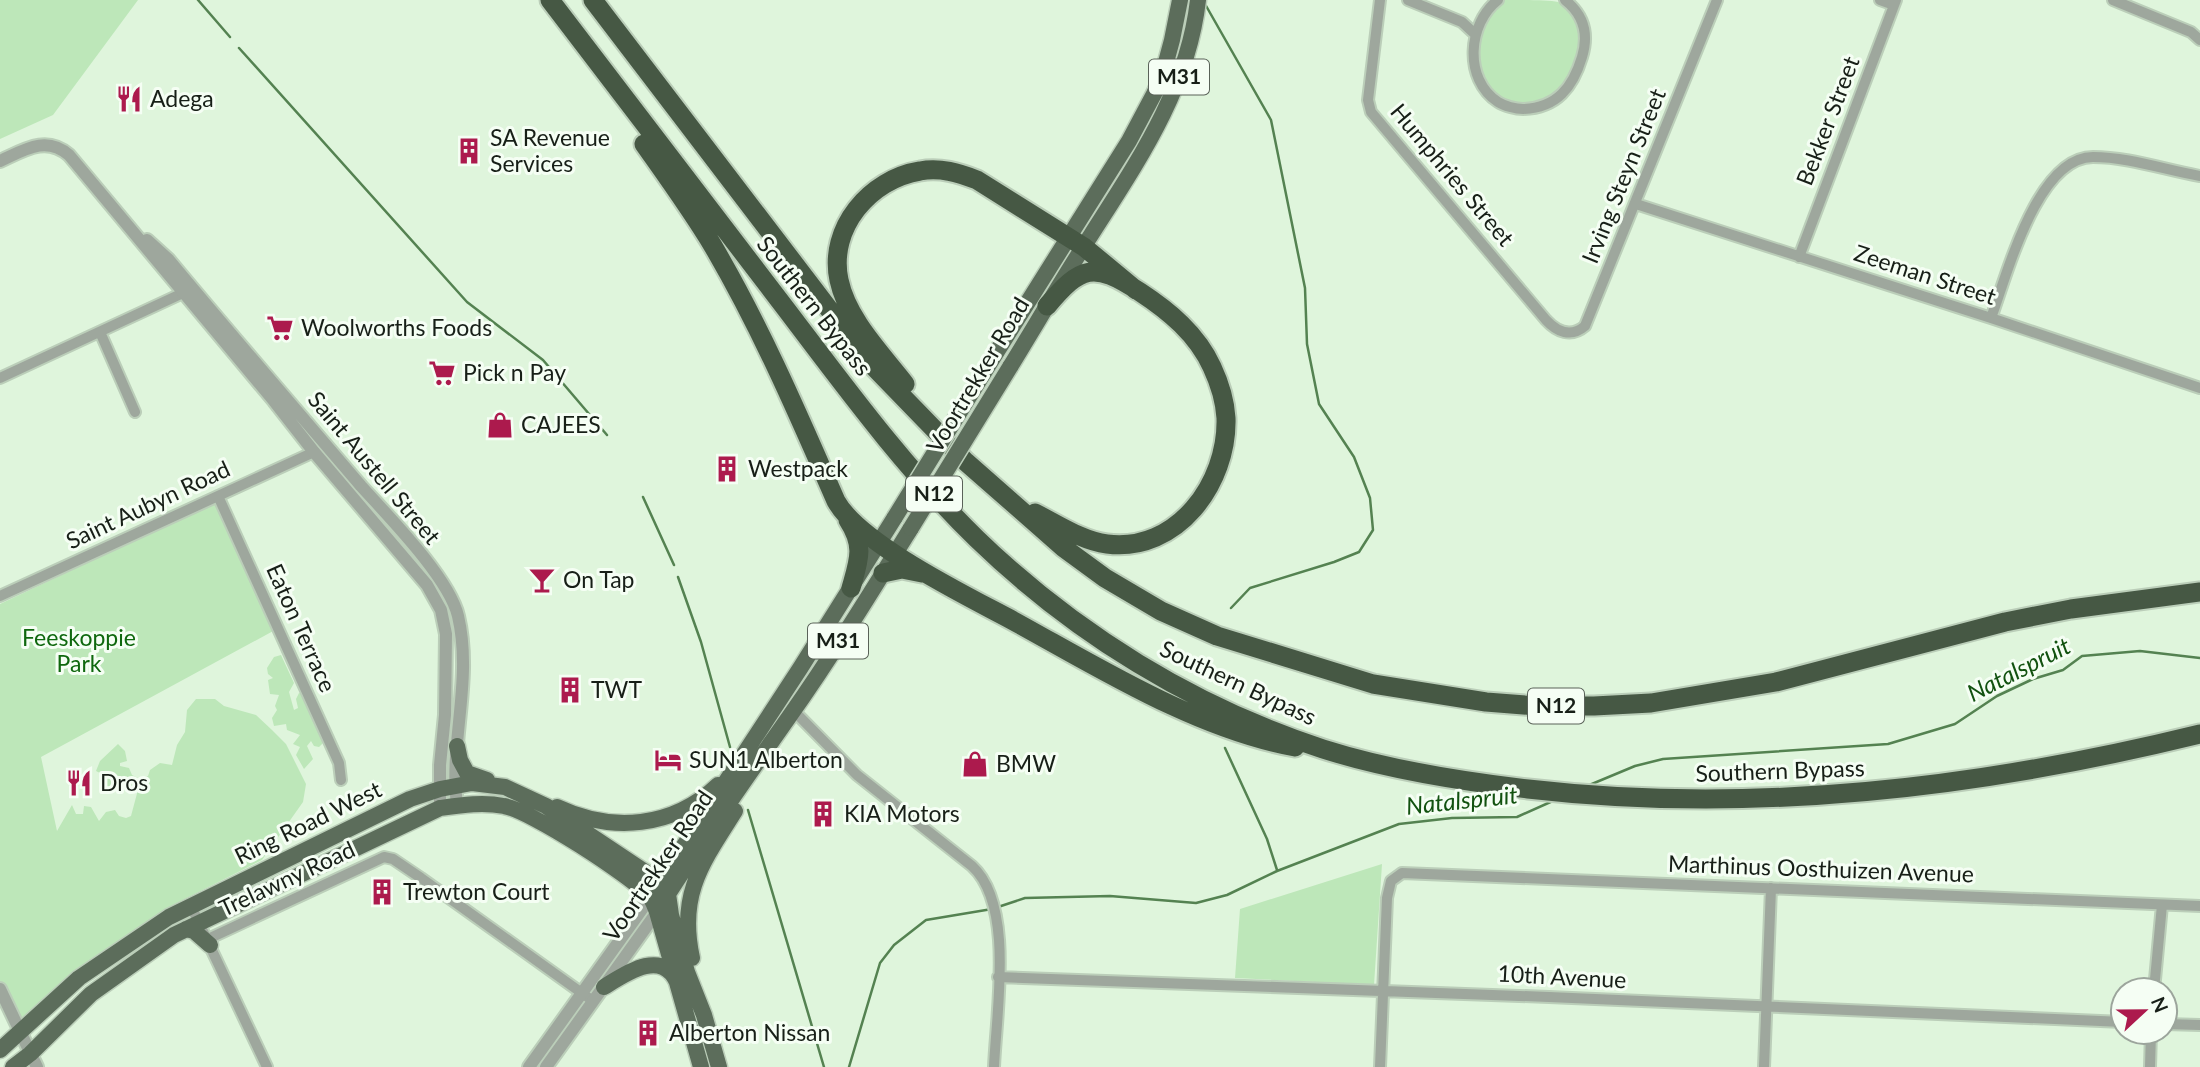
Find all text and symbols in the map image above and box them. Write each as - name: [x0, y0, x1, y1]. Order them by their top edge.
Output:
- street label: Bekker Street: [1790, 51, 1865, 189]
- road number: M31: [1149, 60, 1209, 94]
- restaurant icon: Adega: [114, 84, 144, 114]
- place label: Adega: [150, 84, 214, 112]
- street label: Irving Steyn Street: [1575, 84, 1671, 267]
- street label: Humphries Street: [1385, 97, 1521, 252]
- place label: SA Revenue Services: [490, 123, 610, 177]
- building icon: SA Revenue Services: [454, 136, 484, 166]
- street label: Southern Bypass: [752, 230, 878, 381]
- street label: Zeeman Street: [1851, 238, 2000, 310]
- street label: Voortrekker Road: [920, 292, 1035, 457]
- supermarket icon: Woolworths Foods: [265, 313, 295, 343]
- place label: Woolworths Foods: [301, 313, 492, 341]
- supermarket icon: Pick n Pay: [427, 358, 457, 388]
- place label: Pick n Pay: [463, 358, 566, 386]
- street label: Saint Austell Street: [303, 385, 447, 550]
- shop icon: CAJEES: [485, 410, 515, 440]
- place label: CAJEES: [521, 410, 601, 438]
- street label: Saint Aubyn Road: [61, 454, 234, 554]
- building icon: Westpack: [712, 454, 742, 484]
- place label: Westpack: [748, 454, 848, 482]
- road number: N12: [906, 476, 962, 512]
- street label: Eaton Terrace: [261, 559, 343, 696]
- bar icon: On Tap: [527, 565, 557, 595]
- place label: On Tap: [563, 565, 635, 593]
- park label: Feeskoppie Park: [22, 623, 136, 677]
- road number: M31: [808, 624, 868, 658]
- water label: Natalspruit: [1962, 630, 2075, 707]
- street label: Southern Bypass: [1156, 634, 1321, 731]
- building icon: TWT: [555, 675, 585, 705]
- place label: TWT: [591, 675, 642, 703]
- road number: N12: [1528, 688, 1584, 724]
- hotel icon: SUN1 Alberton: [653, 745, 683, 775]
- place label: SUN1 Alberton: [689, 745, 843, 773]
- shop icon: BMW: [960, 749, 990, 779]
- place label: BMW: [996, 749, 1056, 777]
- street label: Southern Bypass: [1695, 753, 1865, 787]
- restaurant icon: Dros: [64, 768, 94, 798]
- place label: Dros: [100, 768, 148, 796]
- street label: Ring Road West: [230, 774, 386, 870]
- water label: Natalspruit: [1405, 779, 1520, 820]
- street label: Voortrekker Road: [596, 785, 718, 946]
- building icon: KIA Motors: [808, 799, 838, 829]
- place label: KIA Motors: [844, 799, 960, 827]
- street label: Trelawny Road: [214, 834, 359, 922]
- street label: Marthinus Oosthuizen Avenue: [1668, 849, 1974, 887]
- building icon: Trewton Court: [367, 877, 397, 907]
- place label: Trewton Court: [403, 877, 550, 905]
- street label: 10th Avenue: [1497, 959, 1627, 993]
- north arrow: [2109, 976, 2179, 1046]
- text: N: [2147, 993, 2174, 1016]
- building icon: Alberton Nissan: [633, 1018, 663, 1048]
- place label: Alberton Nissan: [669, 1018, 830, 1046]

